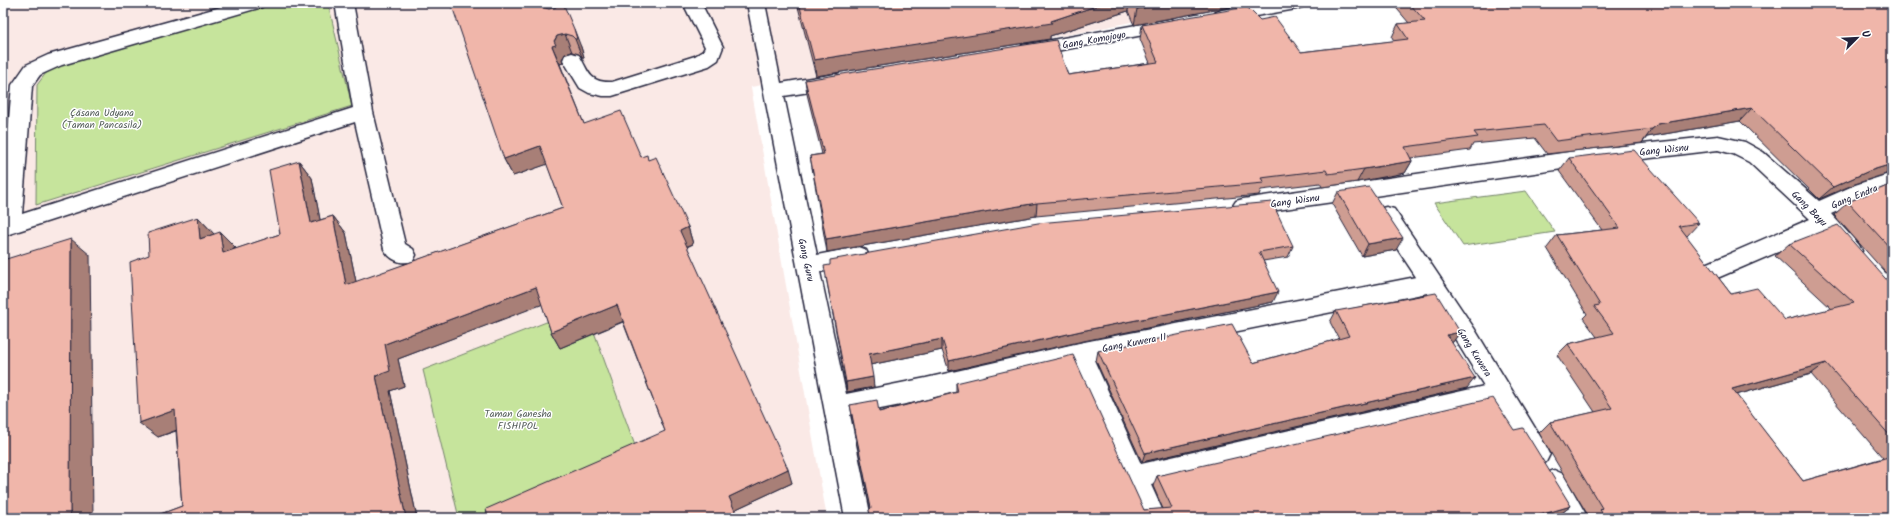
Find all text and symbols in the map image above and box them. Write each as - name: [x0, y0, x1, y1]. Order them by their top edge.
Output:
- north arrow: [1837, 18, 1877, 58]
- street label: Gang Komojoyo: [1061, 26, 1128, 53]
- text: U: [1856, 28, 1875, 41]
- park label: Çāsana Udyana (Taman Pancasila): [62, 105, 142, 133]
- street label: Gang Wisnu: [1639, 139, 1690, 161]
- street label: Gang Endra: [1829, 180, 1880, 214]
- street label: Gang Bayu: [1788, 187, 1831, 231]
- street label: Gang Wisnu: [1270, 190, 1321, 212]
- street label: Gang Guru: [794, 237, 818, 284]
- street label: Gang Kuwera: [1453, 325, 1496, 380]
- street label: Gang Kuwera II: [1101, 329, 1168, 357]
- park label: Taman Ganesha FISHIPOL: [485, 406, 552, 434]

